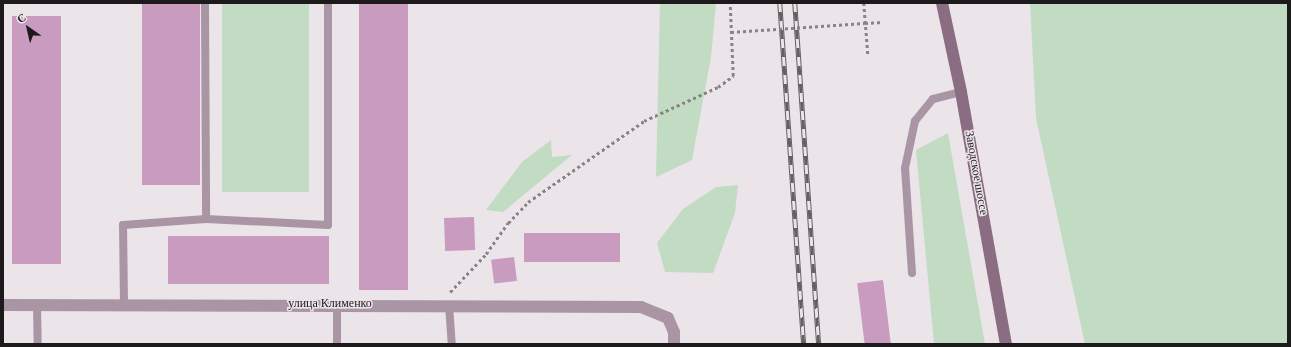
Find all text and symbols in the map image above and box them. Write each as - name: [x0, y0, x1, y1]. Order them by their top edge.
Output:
- north arrow: [8, 8, 48, 48]
- text: С: [15, 11, 28, 25]
- street label: Заводское шоссе: [961, 130, 991, 216]
- street label: улица Клименко: [288, 297, 372, 311]

